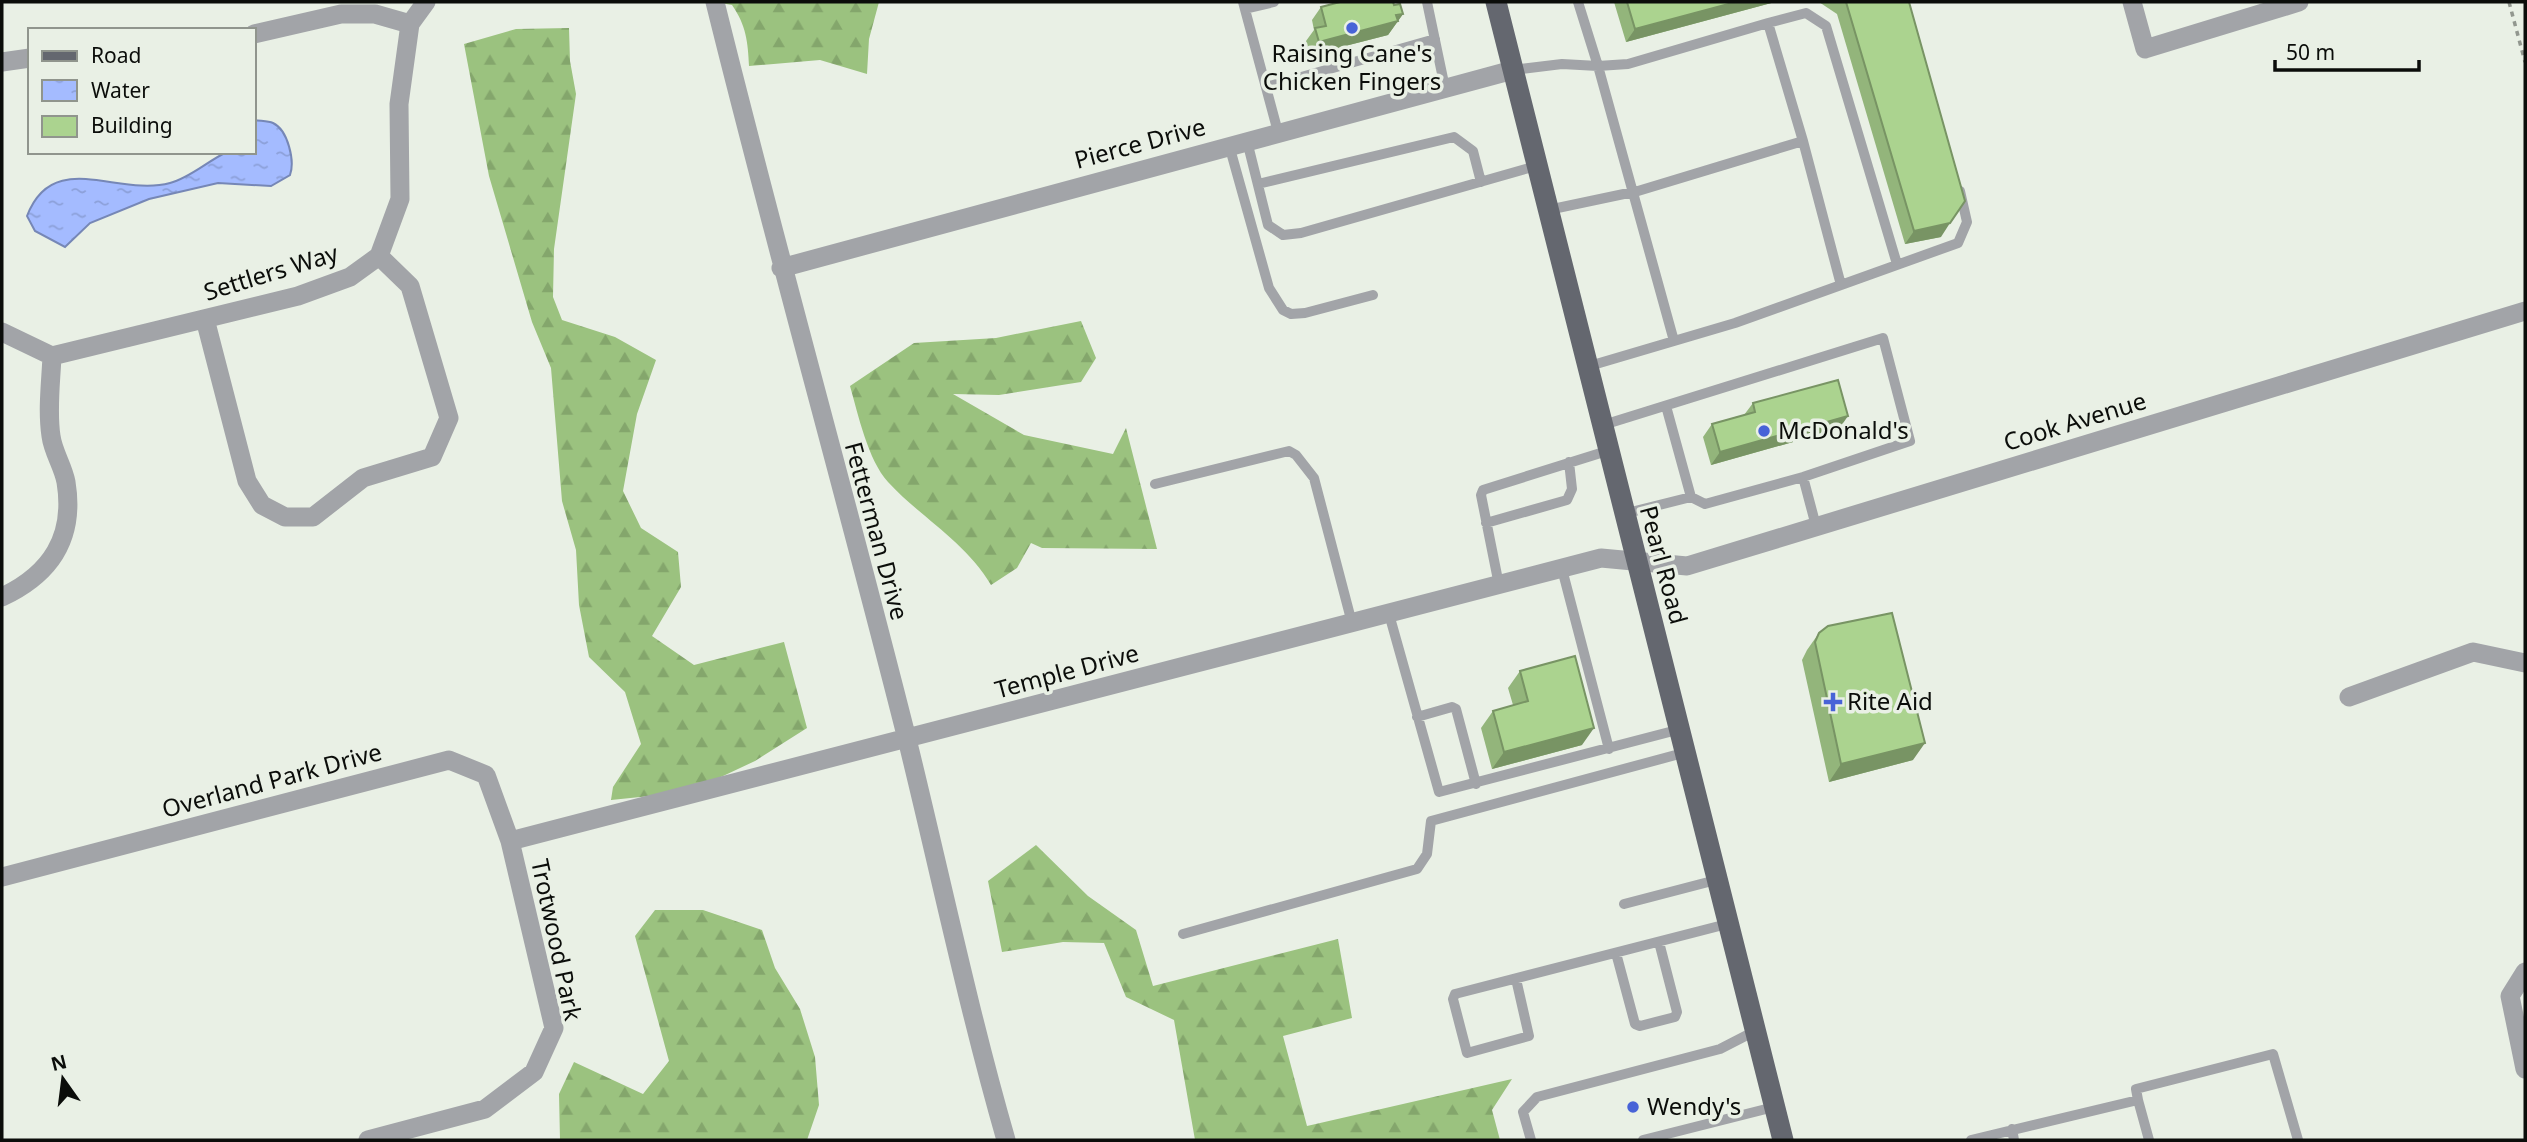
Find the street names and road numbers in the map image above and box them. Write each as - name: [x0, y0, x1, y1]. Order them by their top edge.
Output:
- street label: Pierce Drive: [1070, 109, 1209, 176]
- street label: Settlers Way: [199, 235, 343, 308]
- street label: Cook Avenue: [1999, 383, 2150, 458]
- street label: Fetterman Drive: [838, 438, 917, 623]
- street label: Pearl Road: [1633, 502, 1696, 628]
- street label: Temple Drive: [991, 635, 1142, 706]
- street label: Overland Park Drive: [158, 734, 385, 825]
- street label: Trotwood Park: [524, 856, 591, 1024]

